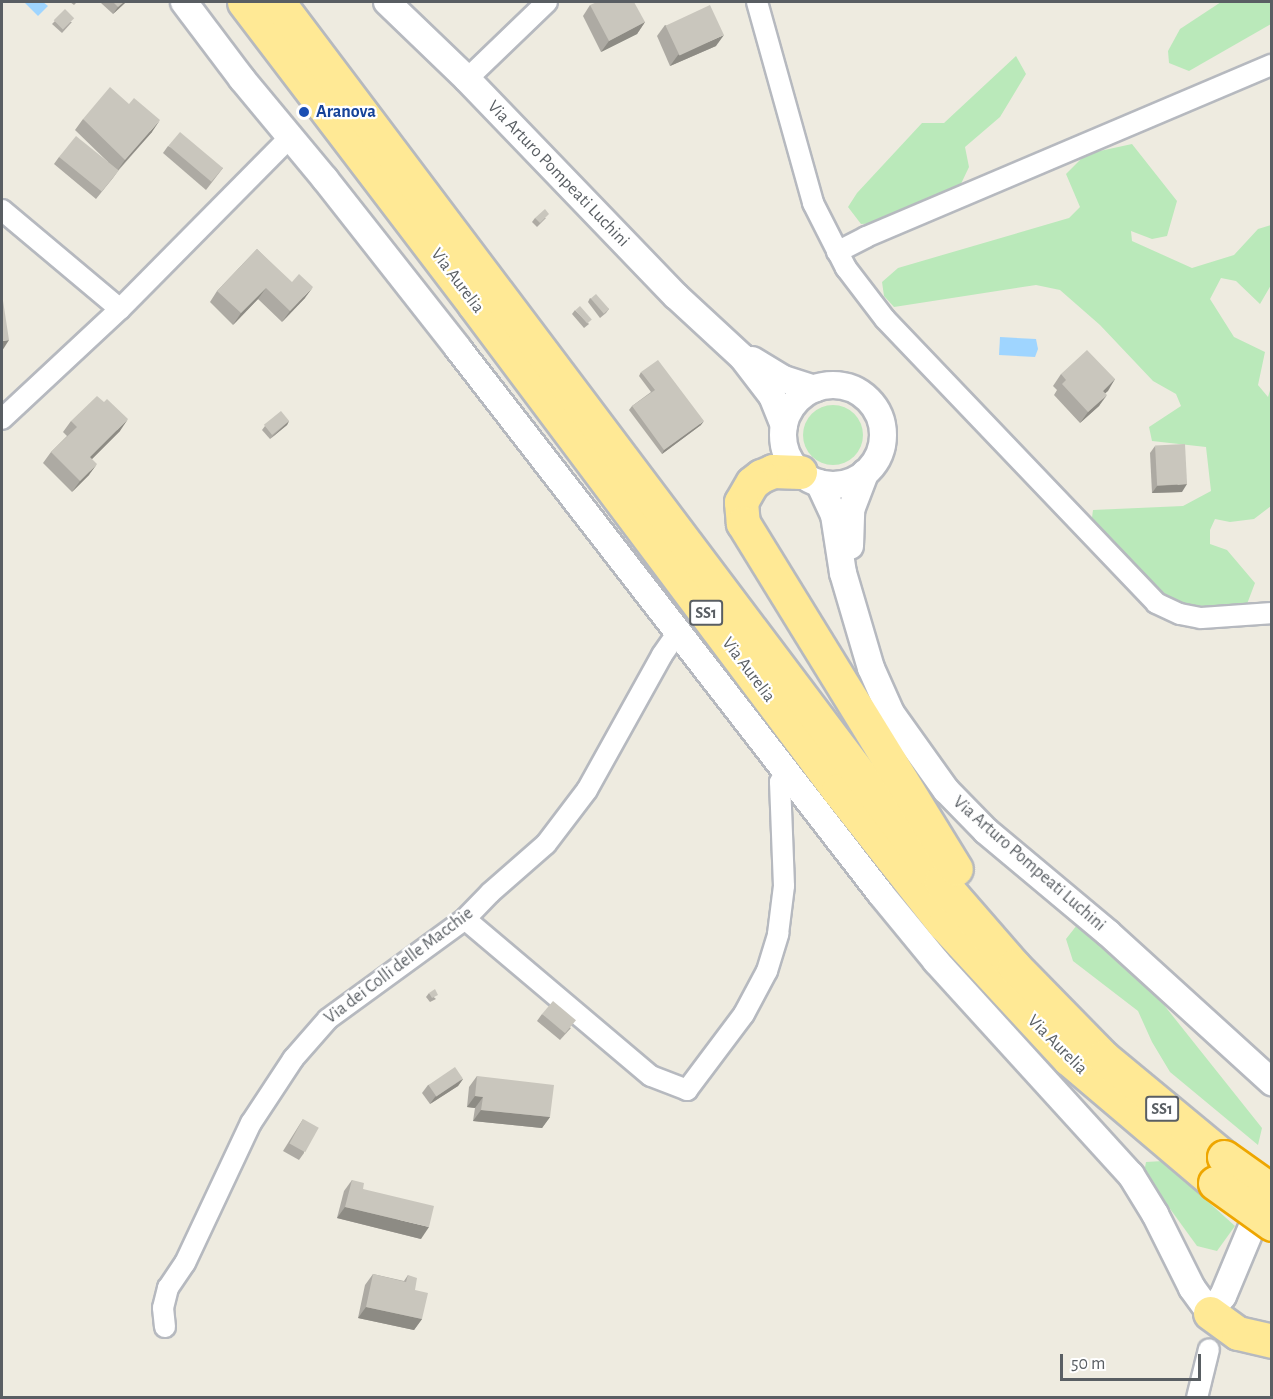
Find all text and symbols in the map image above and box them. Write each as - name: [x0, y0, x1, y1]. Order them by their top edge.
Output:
- street label: Via Arturo Pompeati Luchini: [482, 96, 634, 252]
- place label: Aranova: [316, 101, 376, 123]
- marker: Aranova: [297, 105, 311, 119]
- street label: Via Aurelia: [425, 244, 489, 318]
- road number: SS1: [688, 600, 724, 626]
- street label: Via Aurelia: [716, 633, 780, 707]
- street label: Via Arturo Pompeati Luchini: [948, 792, 1110, 936]
- street label: Via dei Colli delle Macchie: [320, 903, 478, 1029]
- street label: Via Aurelia: [1022, 1010, 1092, 1080]
- road number: SS1: [1144, 1096, 1180, 1122]
- scale bar: [1063, 1342, 1204, 1380]
- text: 50 m: [1071, 1355, 1105, 1373]

